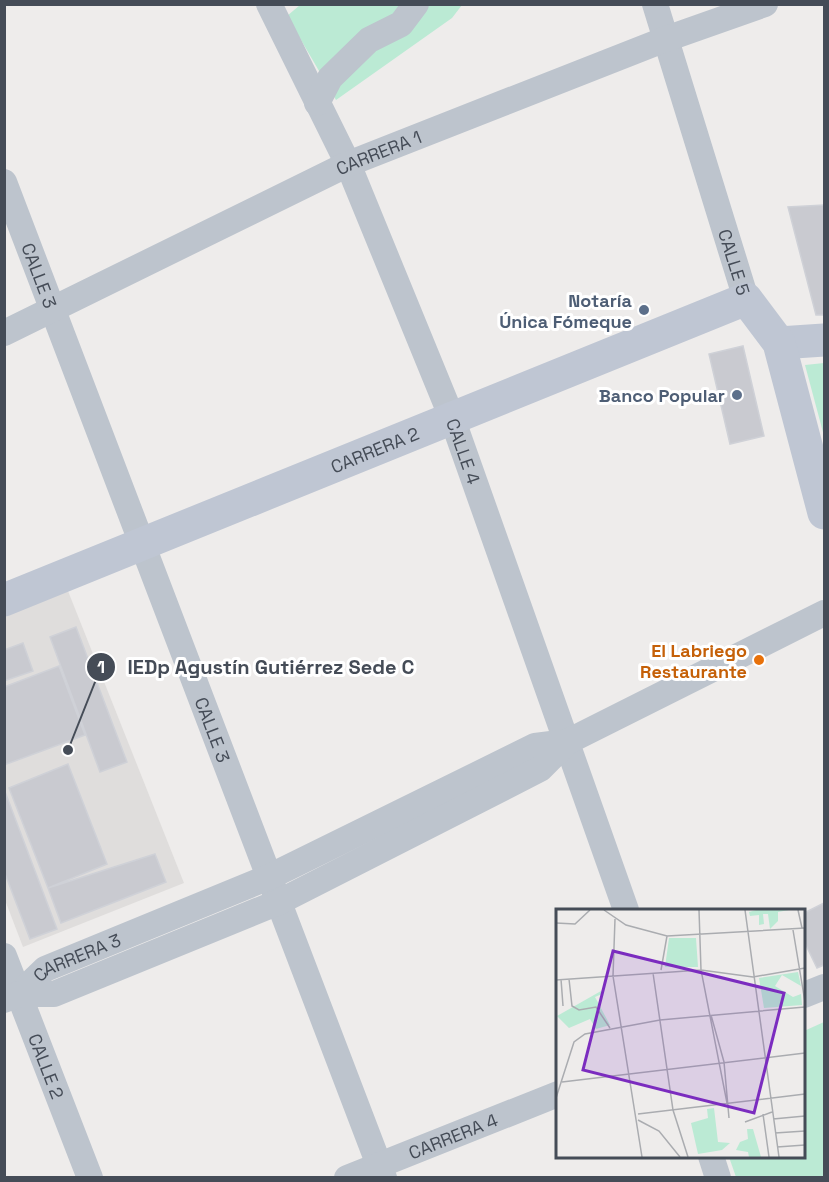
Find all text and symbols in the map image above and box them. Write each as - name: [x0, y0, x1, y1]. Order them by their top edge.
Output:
- street label: CARRERA 1: [332, 125, 425, 180]
- street label: CALLE 5: [714, 226, 756, 298]
- street label: CALLE 3: [17, 240, 63, 311]
- place label: Notaría Única Fómeque: [499, 289, 633, 333]
- marker: Notaría Única Fómeque: [637, 303, 651, 317]
- place label: Banco Popular: [599, 384, 725, 407]
- marker: Banco Popular: [730, 388, 744, 402]
- street label: CALLE 4: [441, 415, 486, 487]
- street label: CARRERA 2: [327, 421, 422, 478]
- place label: El Labriego Restaurante: [640, 639, 747, 683]
- callout: IEDp Agustín Gutiérrez Sede C: [86, 648, 427, 686]
- marker: El Labriego Restaurante: [752, 653, 766, 667]
- text: IEDp Agustín Gutiérrez Sede C: [128, 654, 415, 680]
- text: 1: [97, 655, 105, 678]
- street label: CALLE 3: [190, 694, 236, 765]
- inset map: [556, 909, 805, 1158]
- street label: CARRERA 3: [28, 928, 124, 986]
- street label: CALLE 2: [24, 1030, 70, 1102]
- street label: CARRERA 4: [405, 1108, 501, 1164]

